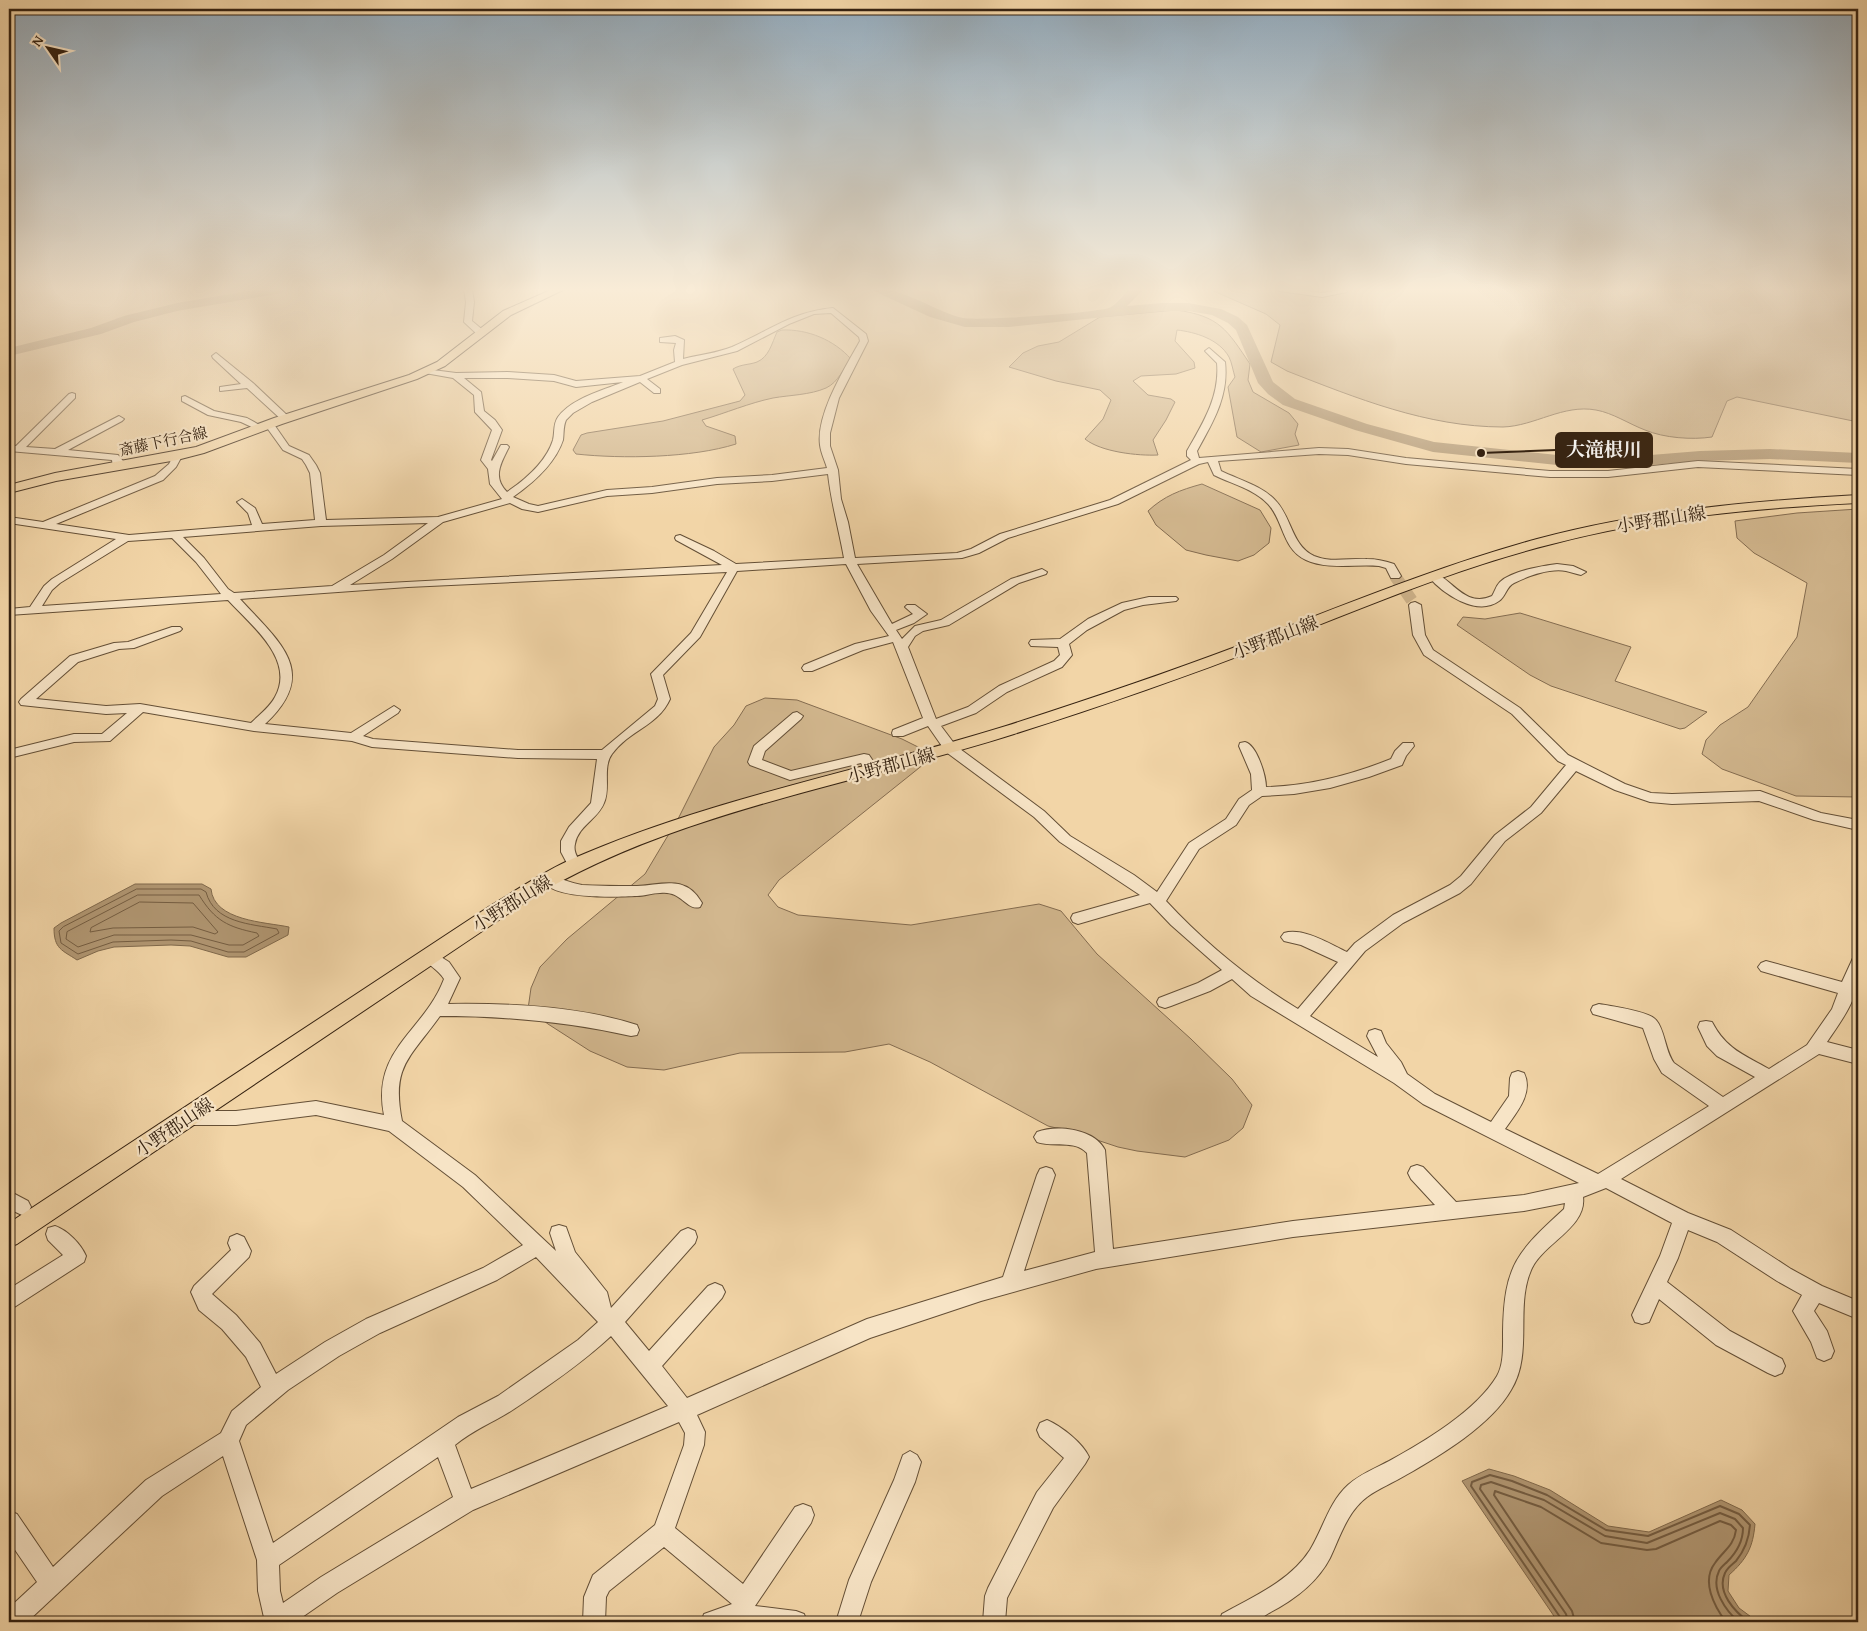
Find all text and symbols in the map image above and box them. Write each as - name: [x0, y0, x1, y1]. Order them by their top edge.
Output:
- north arrow: [22, 22, 72, 72]
- text: N: [26, 31, 48, 50]
- street label: 斎藤下行合線: [117, 421, 209, 461]
- callout: 大滝根川: [1556, 433, 1652, 467]
- text: 大滝根川: [1566, 435, 1642, 463]
- street label: 小野郡山線: [1614, 499, 1708, 539]
- street label: 小野郡山線: [1228, 608, 1322, 666]
- street label: 小野郡山線: [844, 740, 938, 790]
- street label: 小野郡山線: [467, 868, 557, 938]
- street label: 小野郡山線: [129, 1091, 219, 1163]

